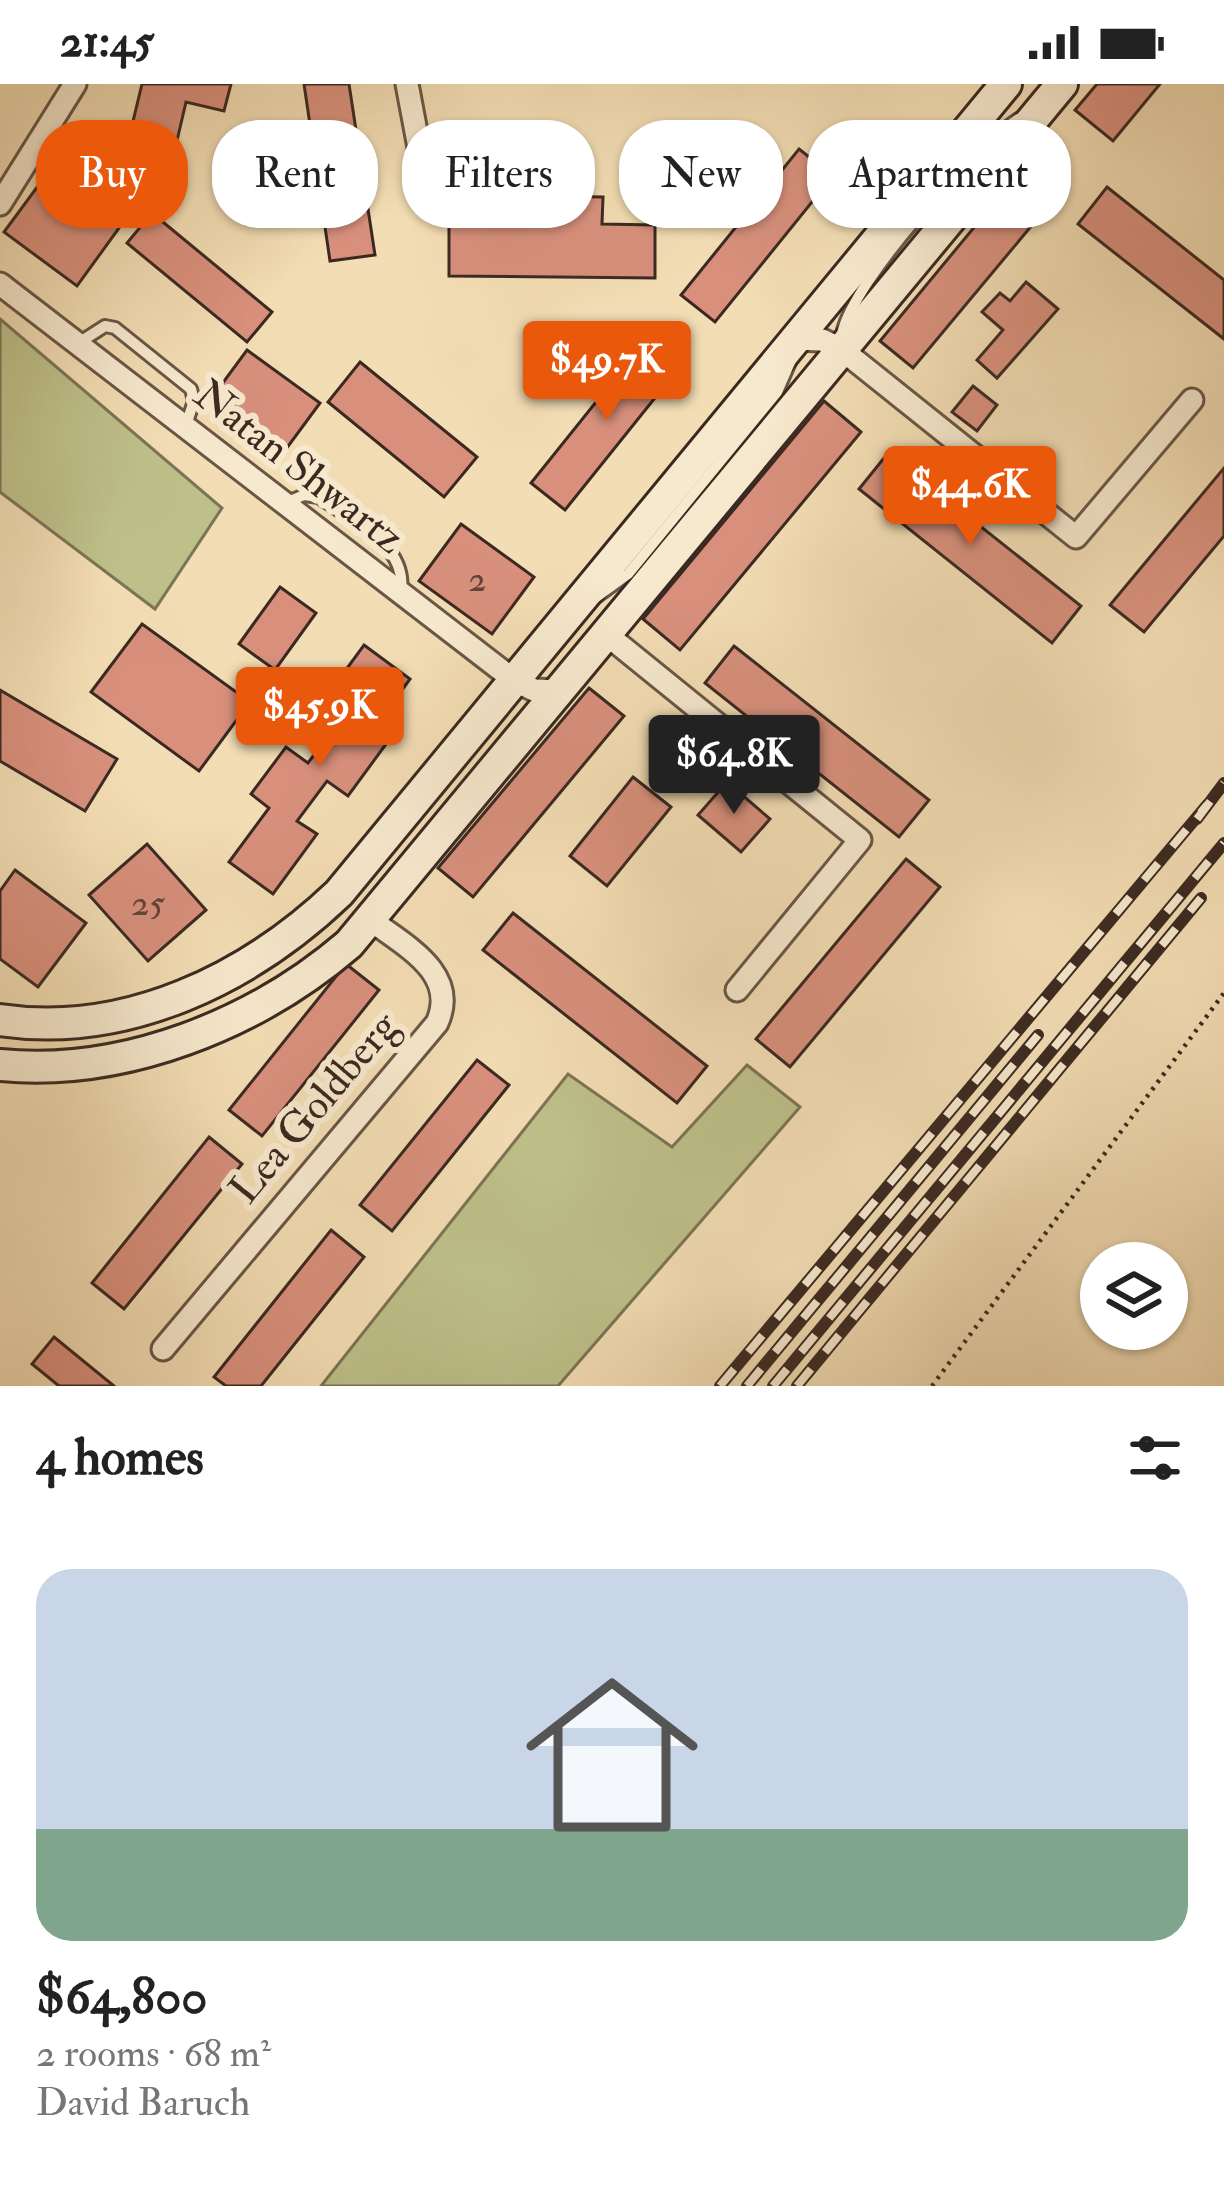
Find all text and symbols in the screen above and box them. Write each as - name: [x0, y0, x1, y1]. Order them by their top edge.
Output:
- text: 21:45: [60, 14, 154, 70]
- chip: Buy: [36, 120, 188, 228]
- chip: Rent: [212, 120, 378, 228]
- chip: Filters: [402, 120, 595, 228]
- chip: New: [619, 120, 783, 228]
- chip: Apartment: [807, 120, 1071, 228]
- pin: $49.7K: [509, 321, 705, 423]
- text: $49.7K: [550, 335, 664, 384]
- street label: Natan Shwartz: [183, 369, 415, 565]
- pin: $44.6K: [872, 446, 1068, 548]
- text: $44.6K: [910, 460, 1030, 509]
- house number: 2: [468, 557, 486, 602]
- pin: $45.9K: [222, 667, 418, 769]
- text: $45.9K: [263, 681, 377, 730]
- pin: $64.8K: [636, 715, 832, 817]
- text: $64.8K: [676, 729, 792, 778]
- house number: 25: [131, 881, 165, 926]
- street label: Lea Goldberg: [219, 1000, 410, 1215]
- map controls: [1080, 1242, 1188, 1350]
- button: layers: [1080, 1242, 1188, 1350]
- icon: filters: [1122, 1425, 1188, 1491]
- text: 4 homes: [36, 1426, 204, 1490]
- icon: home: [504, 1647, 720, 1863]
- text: $64,800: [36, 1965, 207, 2029]
- text: 2 rooms · 68 m²: [36, 2029, 271, 2078]
- text: David Baruch: [36, 2078, 250, 2127]

